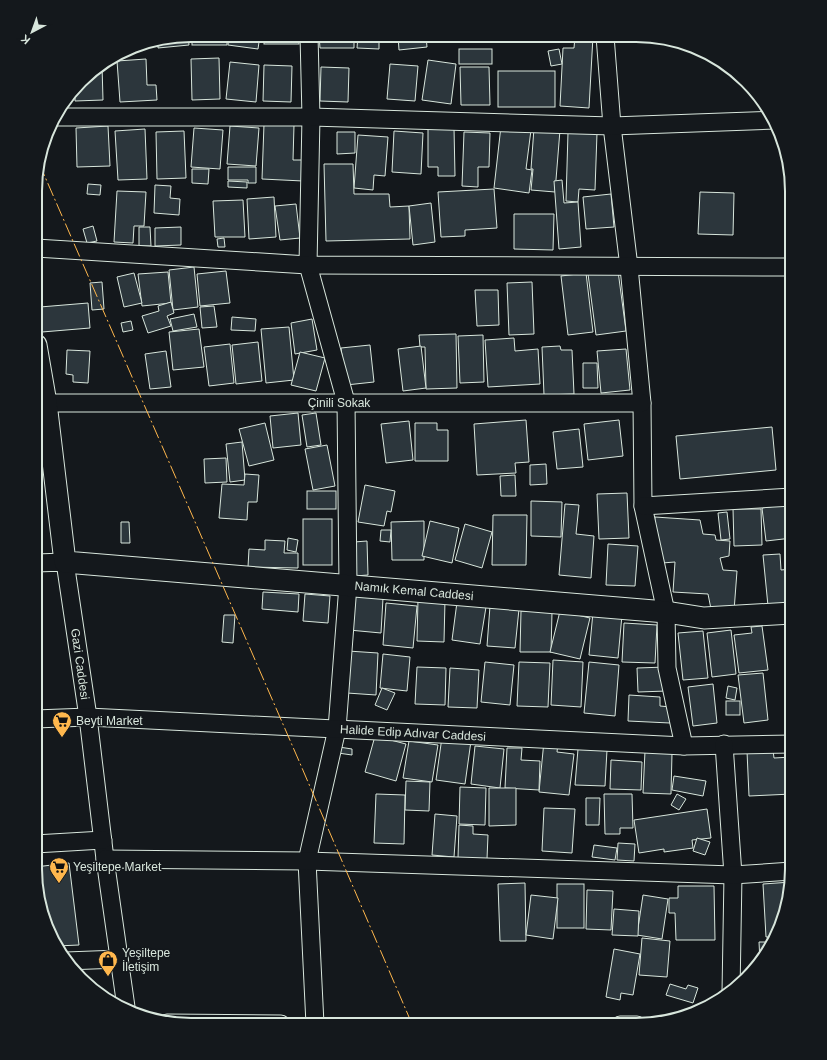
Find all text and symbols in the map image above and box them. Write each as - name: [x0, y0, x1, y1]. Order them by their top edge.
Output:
- north arrow: [12, 12, 52, 52]
- text: K: [18, 32, 32, 47]
- street label: Çinili Sokak: [308, 396, 371, 410]
- street label: Namık Kemal Caddesi: [354, 579, 474, 603]
- street label: Gazi Caddesi: [68, 627, 92, 701]
- supermarket icon: Beyti Market: [51, 710, 73, 738]
- place label: Beyti Market: [76, 714, 143, 728]
- street label: Halide Edip Adıvar Caddesi: [340, 722, 486, 744]
- supermarket icon: Yeşiltepe Market: [48, 856, 70, 884]
- place label: Yeşiltepe Market: [73, 860, 162, 874]
- place label: Yeşiltepe İletişim: [122, 946, 171, 974]
- shop icon: Yeşiltepe İletişim: [97, 949, 119, 977]

